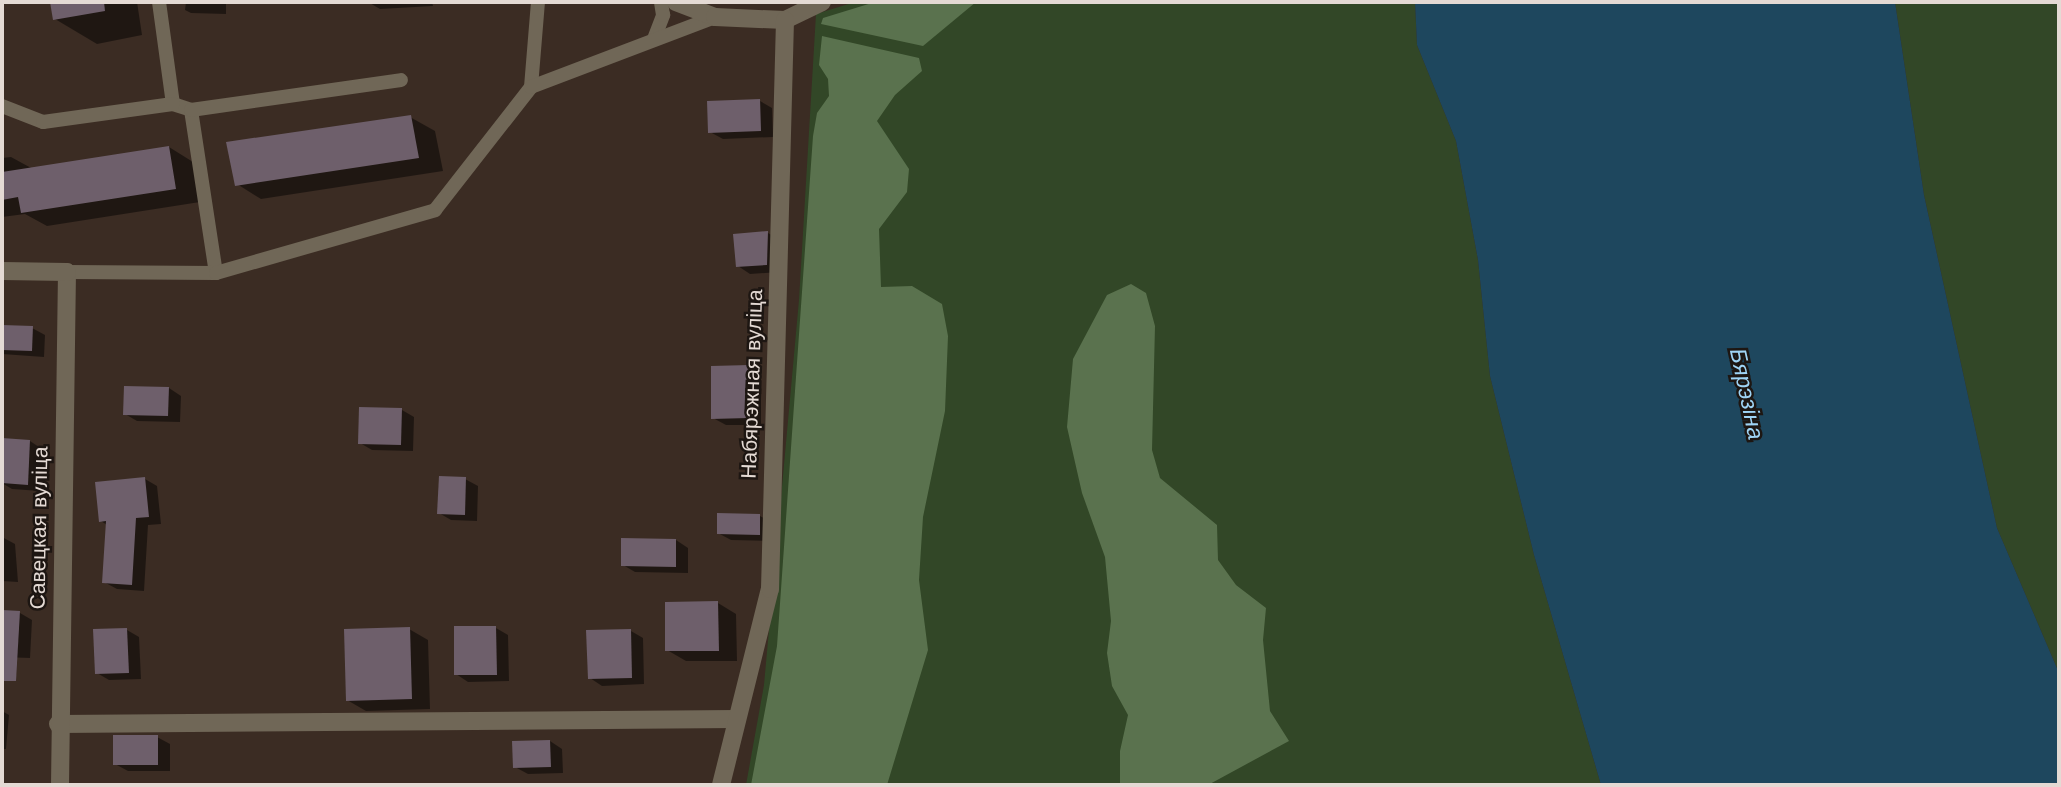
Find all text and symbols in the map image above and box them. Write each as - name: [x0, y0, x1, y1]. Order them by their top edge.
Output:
- street label: Набярэжная вуліца: [736, 289, 768, 479]
- water label: Бярэзіна: [1723, 346, 1769, 442]
- street label: Савецкая вуліца: [25, 446, 53, 610]

